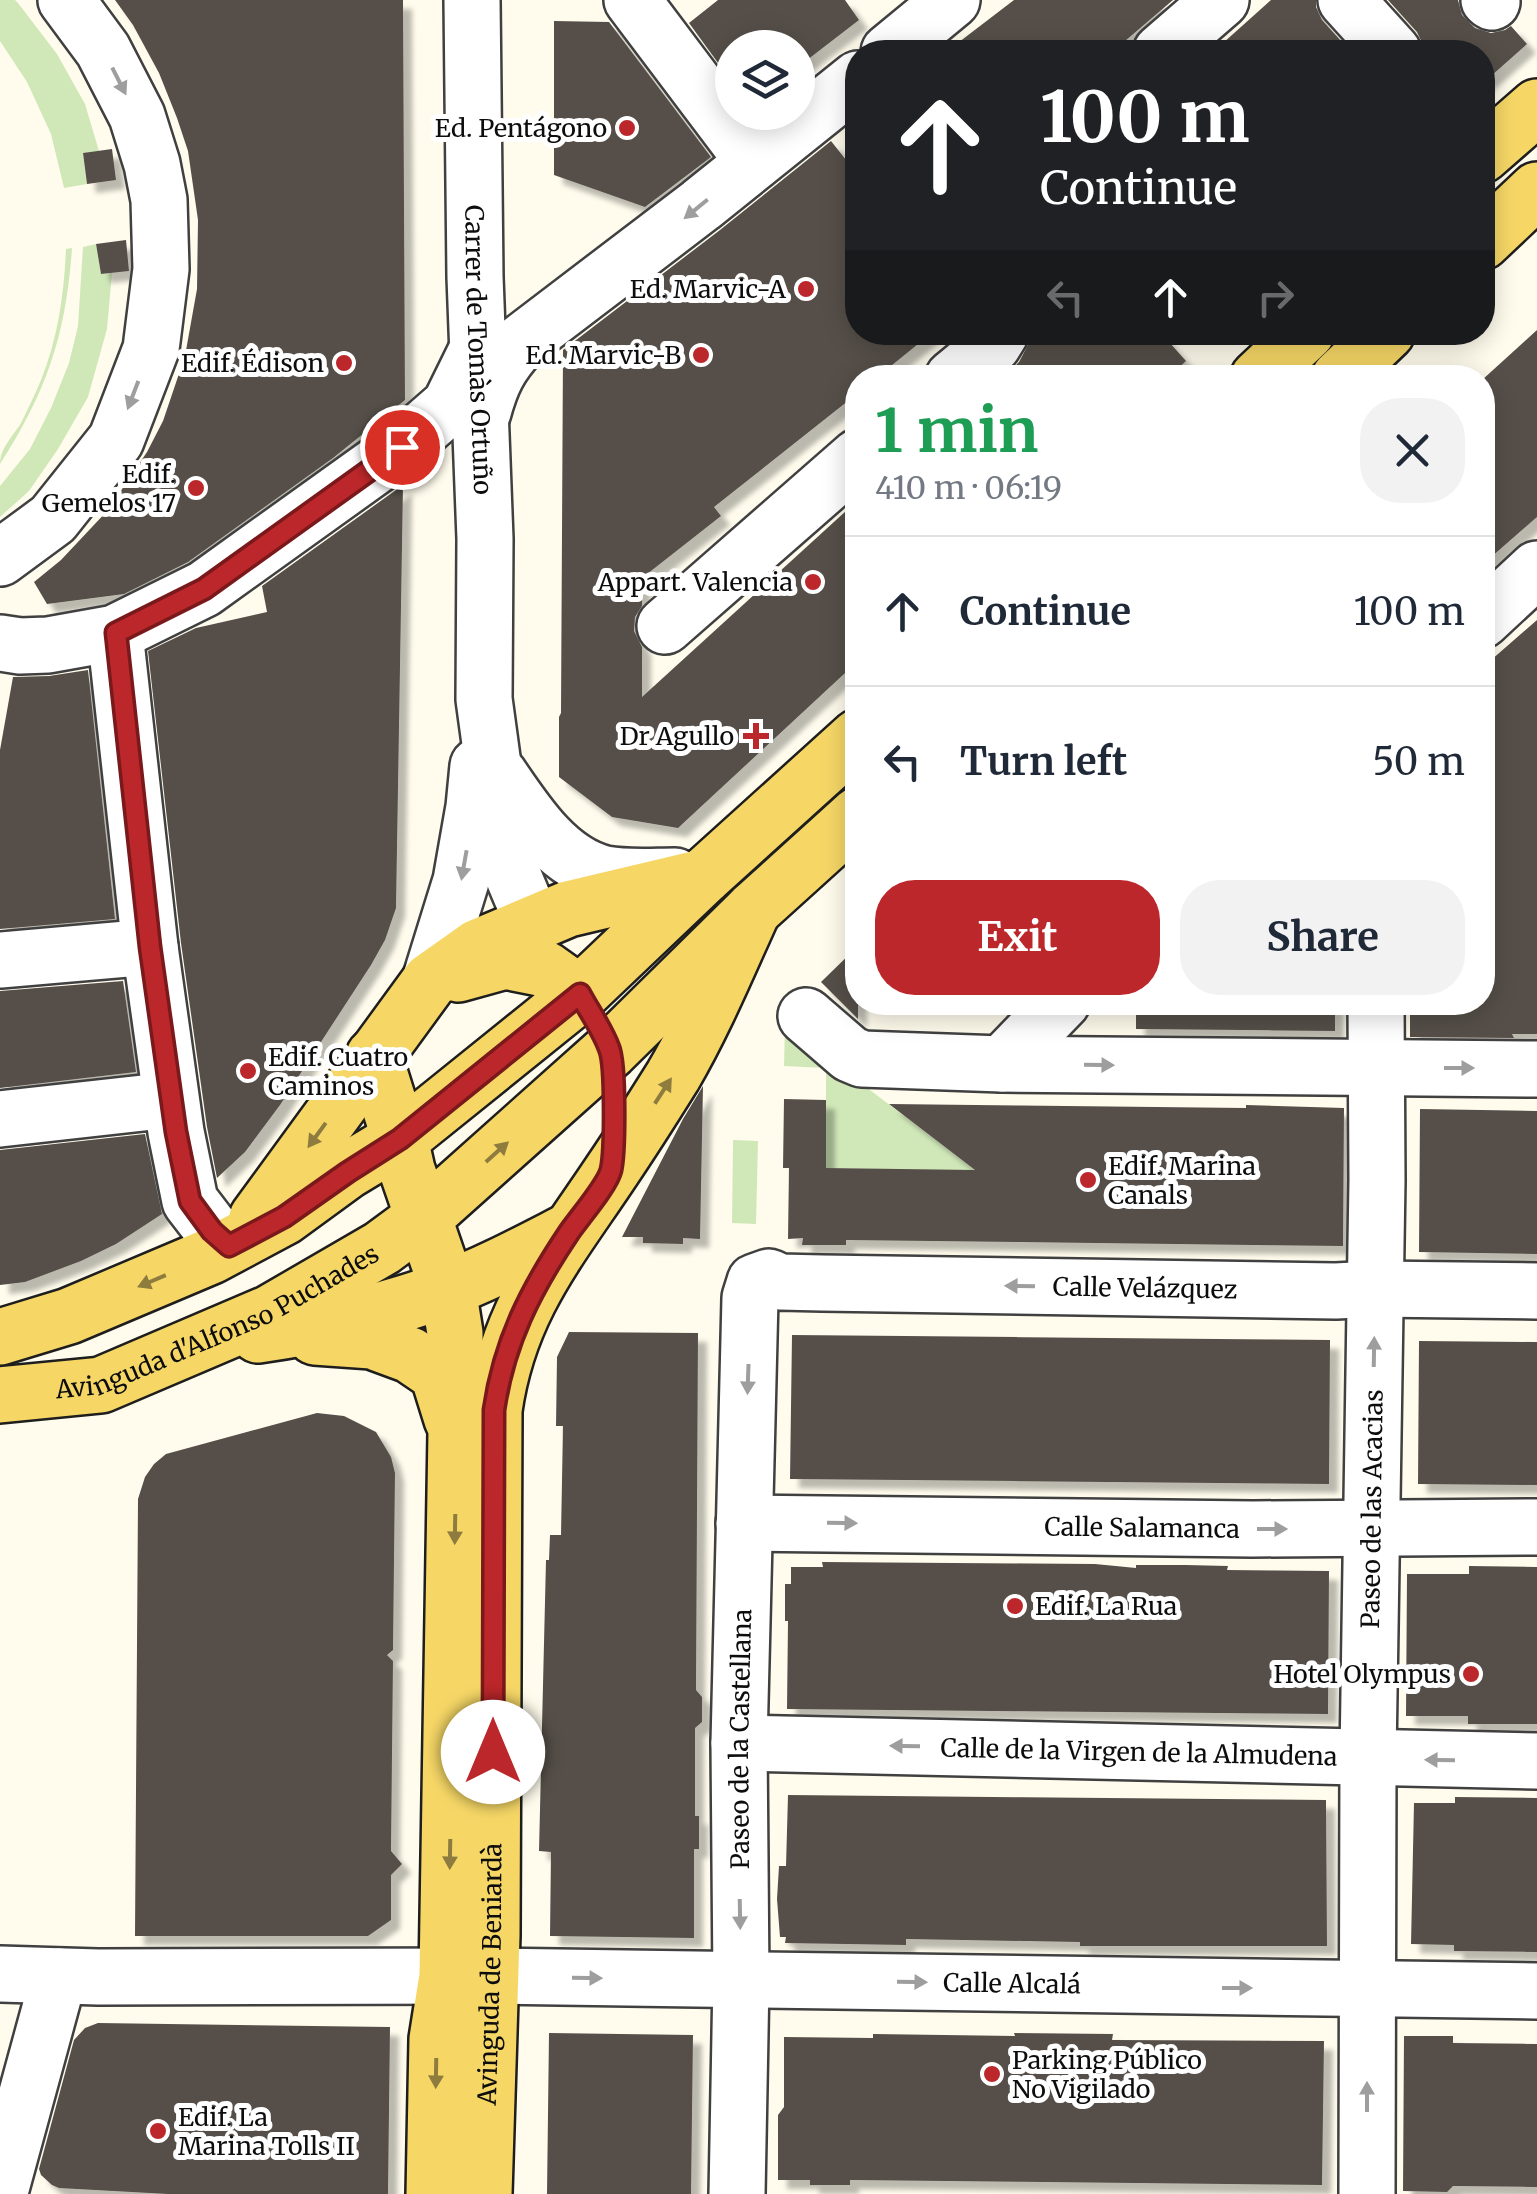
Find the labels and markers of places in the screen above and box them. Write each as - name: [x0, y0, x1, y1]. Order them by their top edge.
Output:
- place label: Ed. Pentágono: [435, 112, 607, 144]
- marker: Ed. Pentágono: [616, 117, 638, 139]
- place label: Ed. Marvic-A: [630, 273, 786, 305]
- marker: Ed. Marvic-A: [795, 278, 817, 300]
- place label: Ed. Marvic-B: [525, 339, 681, 371]
- marker: Ed. Marvic-B: [690, 344, 712, 366]
- place label: Edif. Édison: [181, 347, 324, 379]
- marker: Edif. Édison: [333, 352, 355, 374]
- pin: [360, 405, 445, 490]
- place label: Edif. Gemelos 17: [42, 458, 176, 519]
- marker: Edif. Gemelos 17: [185, 477, 207, 499]
- place label: Appart. Valencia: [597, 566, 793, 598]
- marker: Appart. Valencia: [802, 571, 824, 593]
- place label: Dr Agullo: [620, 720, 734, 752]
- marker: Dr Agullo: [743, 723, 769, 749]
- place label: Edif. Cuatro Caminos: [268, 1041, 408, 1102]
- marker: Edif. Cuatro Caminos: [237, 1060, 259, 1082]
- place label: Edif. Marina Canals: [1108, 1150, 1256, 1211]
- marker: Edif. Marina Canals: [1077, 1169, 1099, 1191]
- place label: Edif. La Rua: [1035, 1590, 1177, 1622]
- marker: Edif. La Rua: [1004, 1595, 1026, 1617]
- place label: Hotel Olympus: [1273, 1658, 1451, 1690]
- marker: Hotel Olympus: [1460, 1663, 1482, 1685]
- place label: Parking Público No Vigilado: [1012, 2044, 1202, 2105]
- marker: Parking Público No Vigilado: [981, 2063, 1003, 2085]
- place label: Edif. La Marina Tolls II: [178, 2101, 355, 2162]
- marker: Edif. La Marina Tolls II: [147, 2120, 169, 2142]

